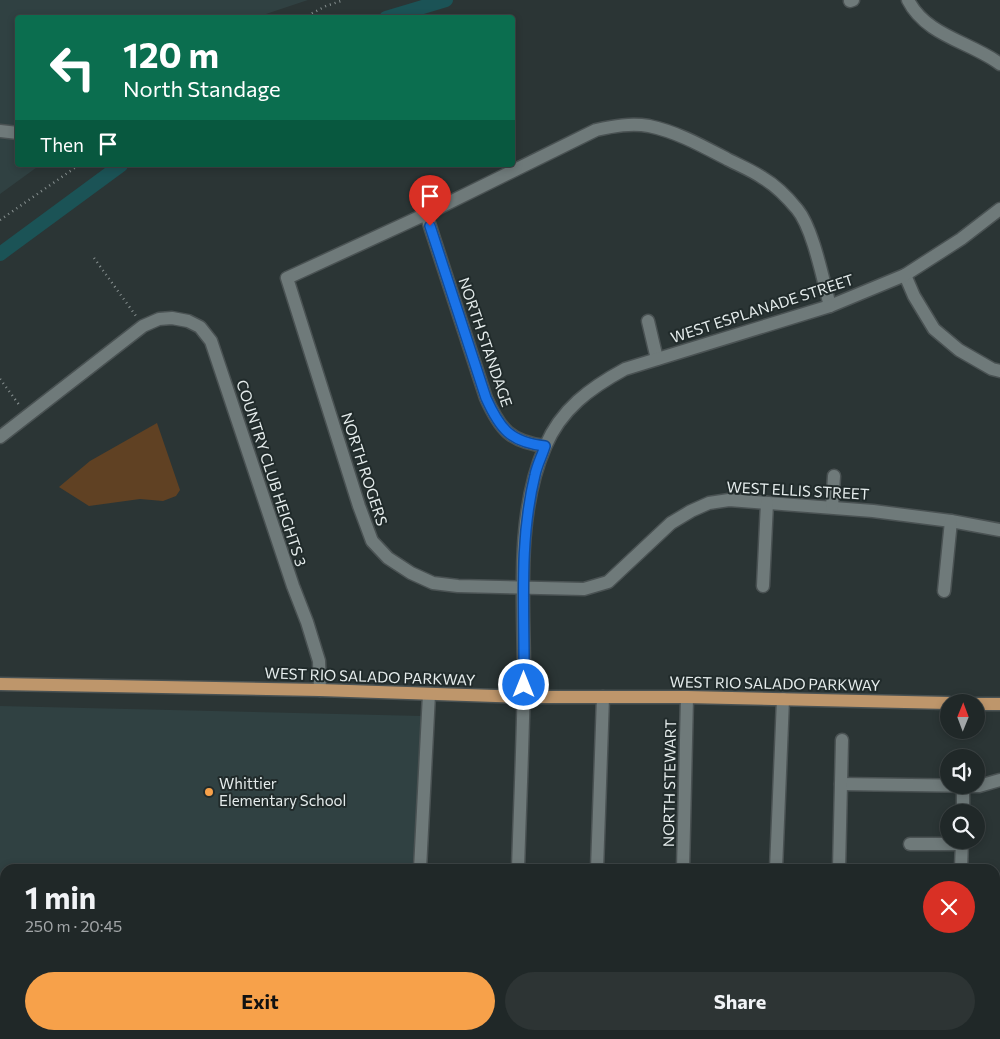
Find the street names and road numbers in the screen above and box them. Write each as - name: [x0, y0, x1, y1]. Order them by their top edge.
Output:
- street label: WEST ESPLANADE STREET: [668, 270, 856, 346]
- street label: NORTH STANDAGE: [455, 275, 517, 409]
- street label: COUNTRY CLUB HEIGHTS 3: [233, 377, 311, 569]
- street label: NORTH ROGERS: [338, 410, 392, 528]
- street label: WEST ELLIS STREET: [726, 477, 870, 503]
- street label: WEST RIO SALADO PARKWAY: [264, 663, 476, 689]
- street label: WEST RIO SALADO PARKWAY: [669, 672, 881, 694]
- street label: NORTH STEWART: [659, 718, 679, 847]

